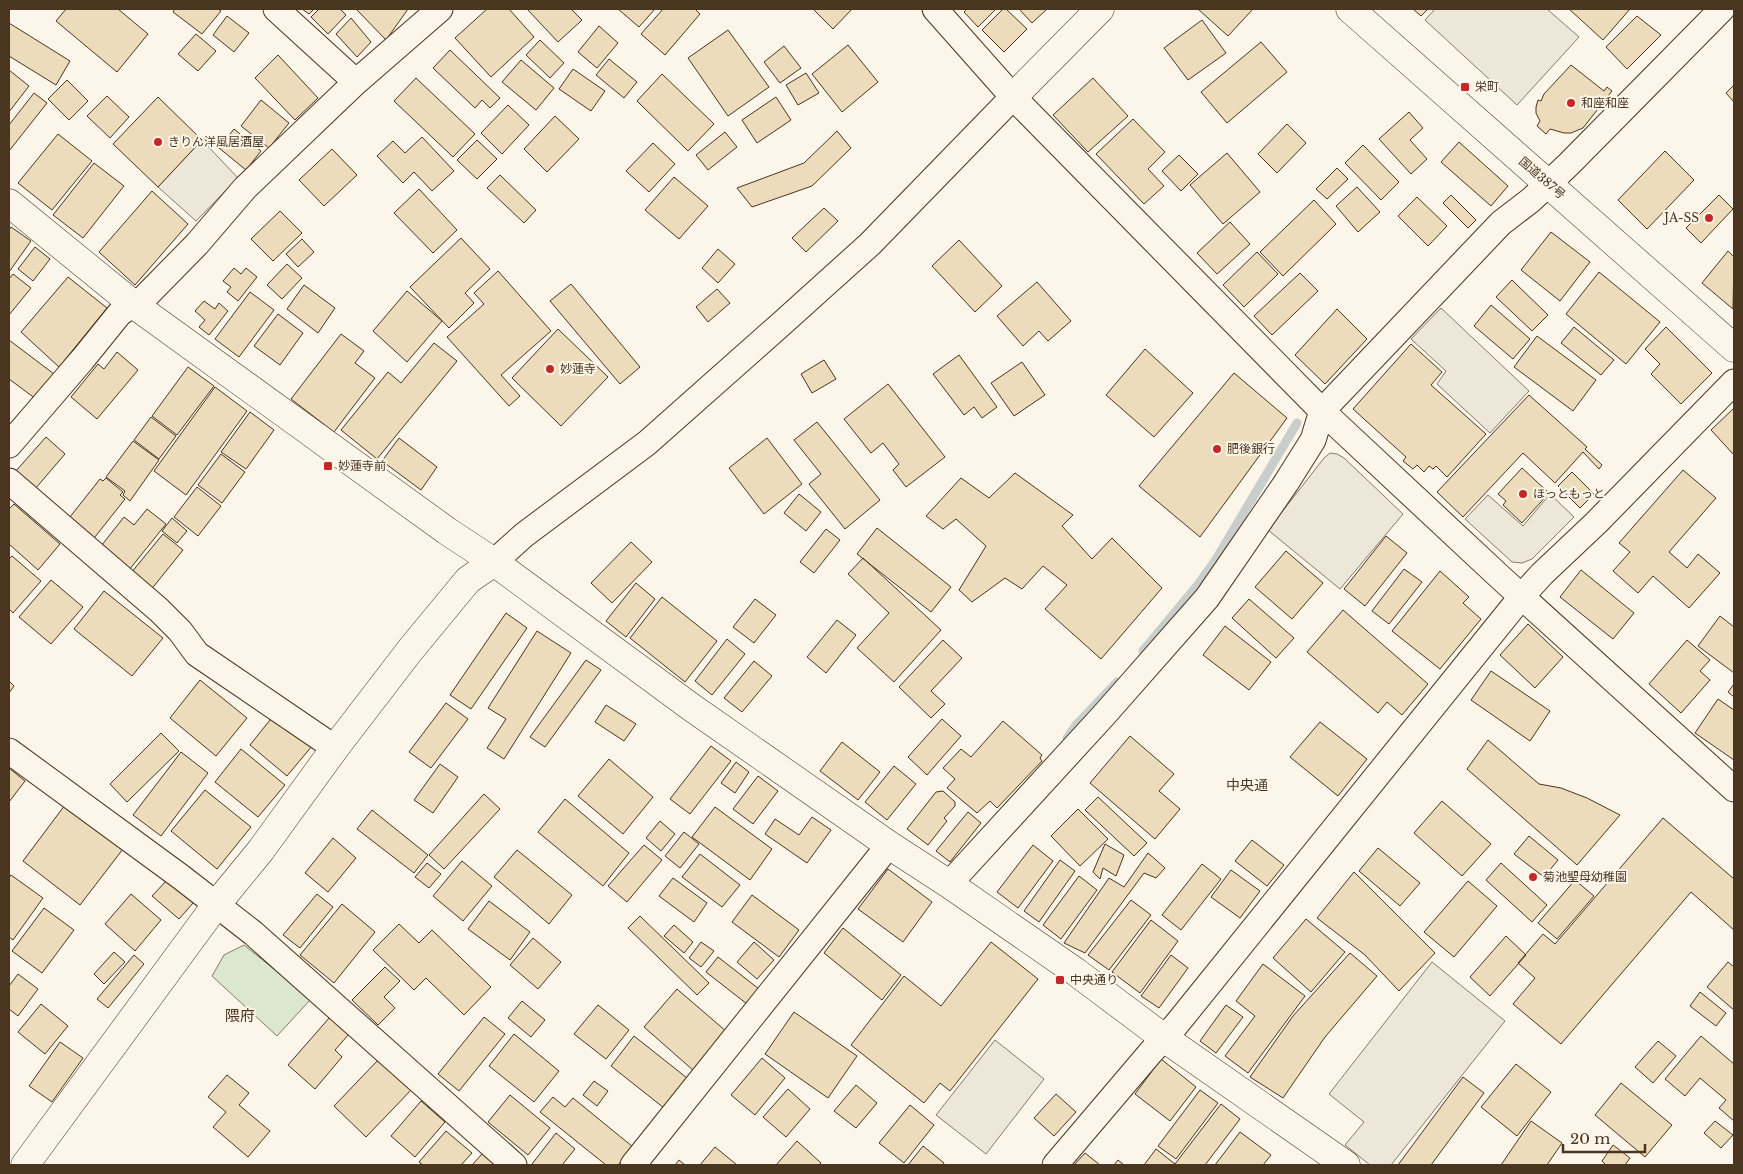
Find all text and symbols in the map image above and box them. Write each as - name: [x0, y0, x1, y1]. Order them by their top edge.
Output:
- place label: 栄町: [1475, 79, 1499, 94]
- marker: 栄町: [1459, 81, 1471, 93]
- place label: 和座和座: [1581, 95, 1629, 110]
- marker: 和座和座: [1565, 97, 1577, 109]
- place label: きりん洋風居酒屋: [168, 134, 264, 149]
- marker: きりん洋風居酒屋: [152, 136, 164, 148]
- street label: 国道387号: [1516, 153, 1569, 202]
- place label: JA-SS: [1662, 210, 1699, 225]
- marker: JA-SS: [1703, 212, 1715, 224]
- place label: 妙蓮寺: [560, 361, 596, 376]
- marker: 妙蓮寺: [544, 363, 556, 375]
- place label: 肥後銀行: [1227, 441, 1275, 456]
- marker: 肥後銀行: [1211, 443, 1223, 455]
- place label: 妙蓮寺前: [338, 458, 386, 473]
- marker: 妙蓮寺前: [322, 460, 334, 472]
- place label: ほっともっと: [1533, 486, 1605, 501]
- marker: ほっともっと: [1517, 488, 1529, 500]
- district label: 中央通: [1226, 776, 1268, 794]
- place label: 菊池聖母幼稚園: [1543, 869, 1627, 884]
- marker: 菊池聖母幼稚園: [1527, 871, 1539, 883]
- place label: 中央通り: [1070, 972, 1118, 987]
- marker: 中央通り: [1054, 974, 1066, 986]
- district label: 隈府: [225, 1006, 255, 1025]
- scale bar: [1563, 1122, 1646, 1154]
- text: 20 m: [1570, 1129, 1610, 1148]

